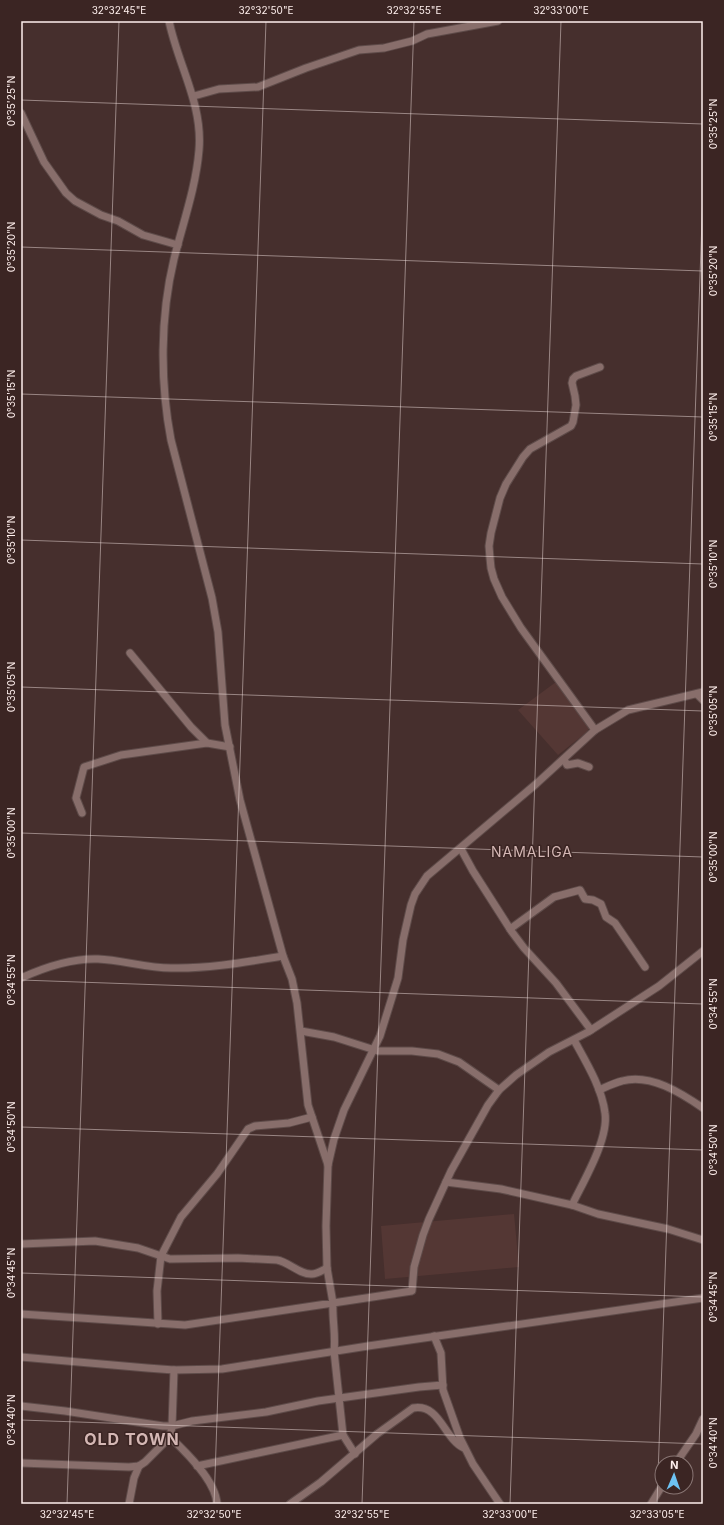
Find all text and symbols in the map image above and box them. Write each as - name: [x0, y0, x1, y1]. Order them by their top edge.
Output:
- text: 32°32'45"E: [92, 4, 146, 16]
- text: 32°32'50"E: [238, 4, 294, 16]
- text: 32°32'55"E: [387, 4, 441, 16]
- text: 32°33'00"E: [533, 4, 589, 16]
- text: 0°35'25"N: [5, 76, 17, 126]
- text: 0°35'25"N: [707, 99, 719, 149]
- text: 0°35'20"N: [5, 222, 17, 272]
- text: 0°35'20"N: [707, 246, 719, 296]
- text: 0°35'15"N: [5, 370, 17, 418]
- text: 0°35'15"N: [707, 393, 719, 441]
- text: 0°35'10"N: [5, 516, 17, 564]
- text: 0°35'10"N: [707, 540, 719, 588]
- text: 0°35'05"N: [5, 662, 17, 712]
- text: 0°35'05"N: [707, 686, 719, 736]
- text: 0°35'00"N: [5, 808, 17, 858]
- text: 0°35'00"N: [707, 832, 719, 882]
- district label: NAMALIGA: [491, 843, 573, 860]
- text: 0°34'55"N: [5, 955, 17, 1005]
- text: 0°34'55"N: [707, 979, 719, 1029]
- text: 0°34'50"N: [5, 1101, 17, 1153]
- text: 0°34'50"N: [707, 1124, 719, 1176]
- text: 0°34'45"N: [5, 1248, 17, 1298]
- text: 0°34'45"N: [707, 1272, 719, 1322]
- text: 0°34'40"N: [5, 1395, 17, 1445]
- text: 0°34'40"N: [707, 1418, 719, 1468]
- district label: OLD TOWN: [84, 1429, 180, 1449]
- north arrow: [654, 1455, 694, 1495]
- text: N: [670, 1458, 679, 1472]
- text: 32°32'45"E: [40, 1508, 94, 1520]
- text: 32°32'50"E: [186, 1508, 242, 1520]
- text: 32°32'55"E: [335, 1508, 389, 1520]
- text: 32°33'00"E: [482, 1508, 538, 1520]
- text: 32°33'05"E: [629, 1508, 685, 1520]

